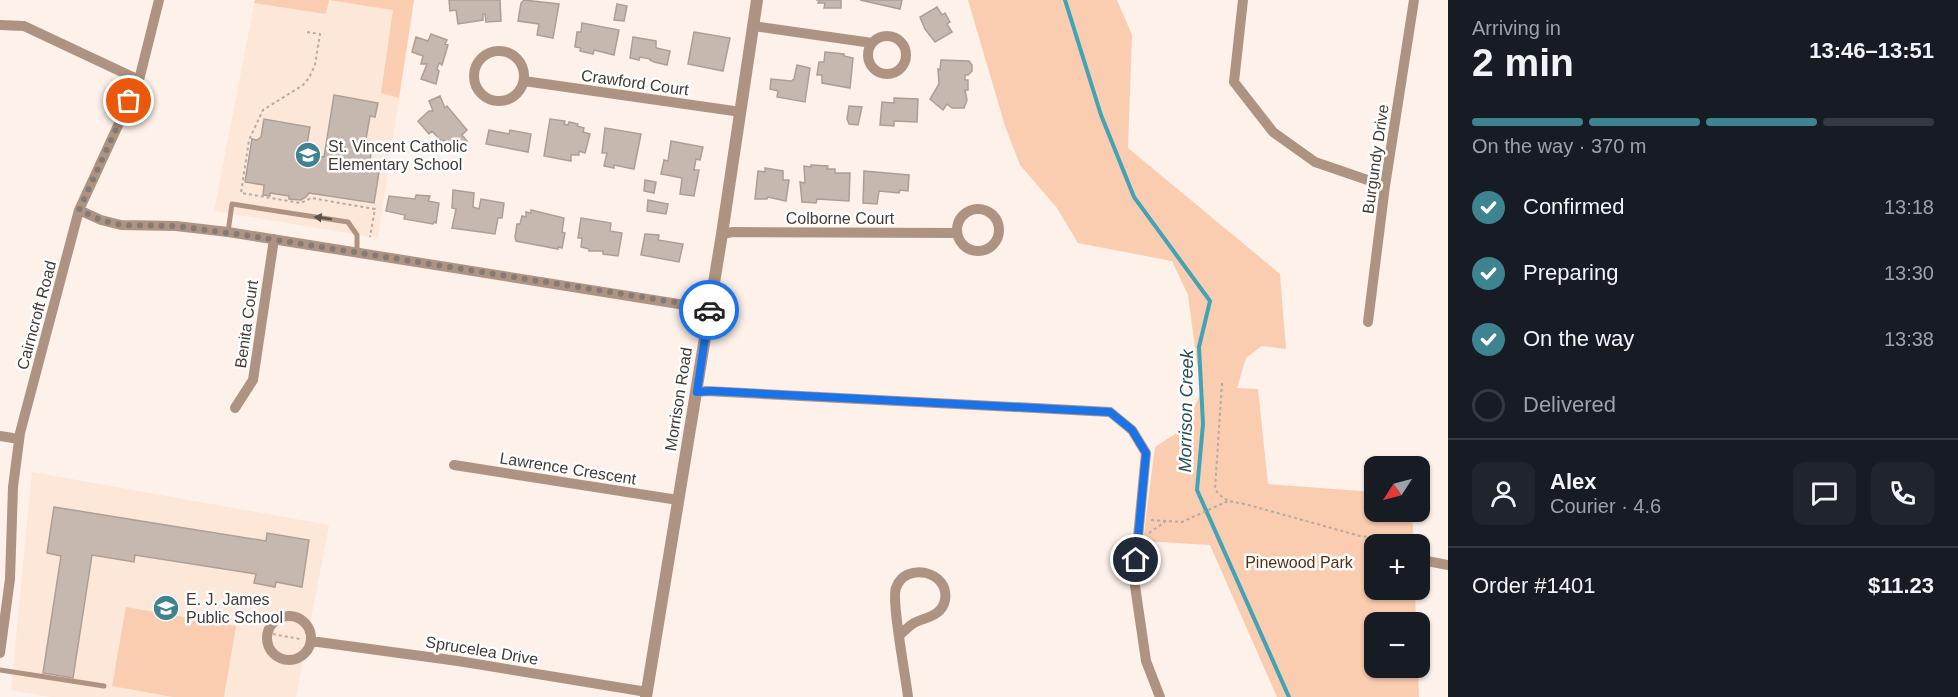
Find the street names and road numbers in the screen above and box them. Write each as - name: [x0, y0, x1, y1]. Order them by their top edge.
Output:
- street label: Crawford Court: [580, 67, 690, 99]
- street label: Burgundy Drive: [1359, 103, 1392, 215]
- street label: Colborne Court: [786, 210, 895, 227]
- street label: Cairncroft Road: [14, 259, 59, 371]
- street label: Benita Court: [232, 278, 261, 369]
- street label: Morrison Road: [662, 346, 695, 452]
- street label: Lawrence Crescent: [499, 449, 638, 488]
- street label: Sprucelea Drive: [424, 633, 540, 668]

